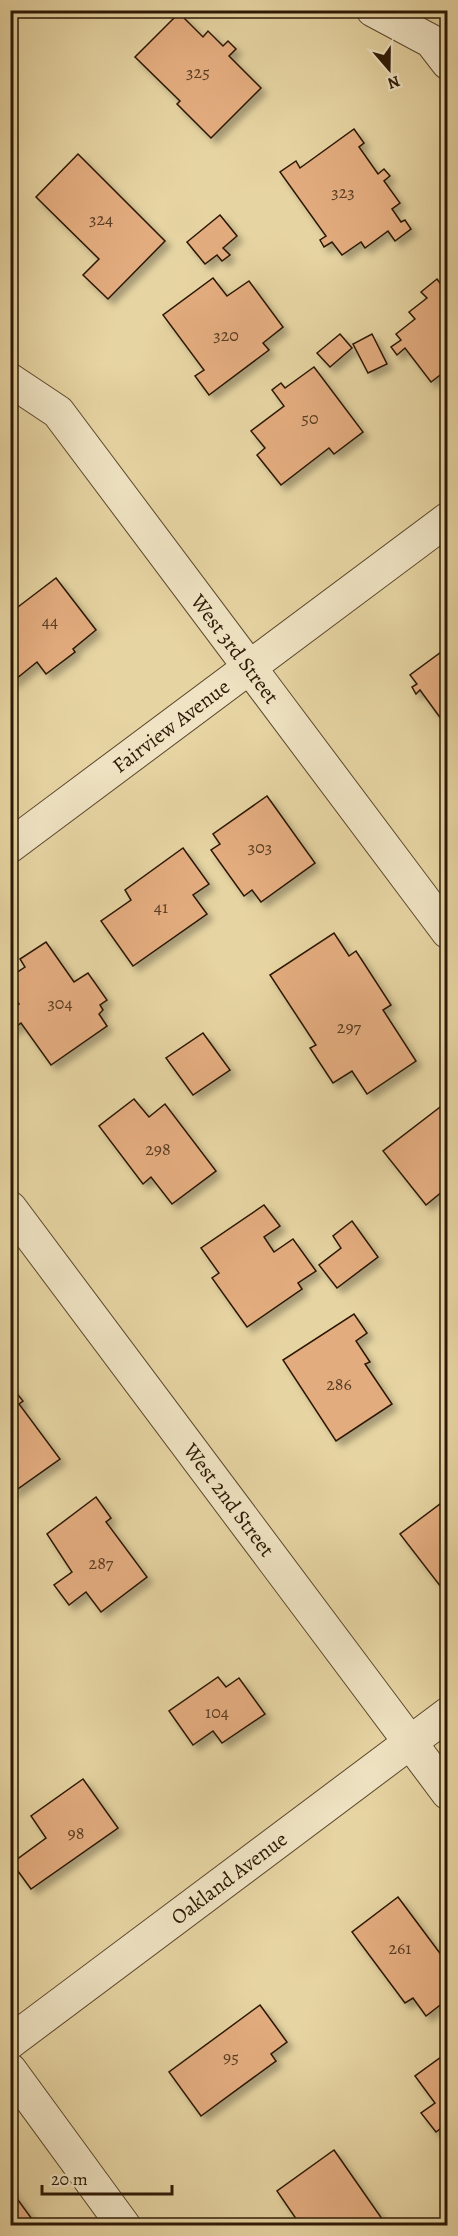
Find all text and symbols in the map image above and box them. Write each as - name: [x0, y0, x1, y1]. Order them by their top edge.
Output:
- north arrow: [359, 39, 419, 99]
- house number: 325: [186, 60, 210, 84]
- text: N: [384, 70, 403, 95]
- house number: 323: [331, 180, 355, 204]
- house number: 324: [89, 207, 113, 231]
- house number: 320: [213, 323, 239, 347]
- house number: 50: [301, 406, 319, 430]
- street label: West 3rd Street: [184, 588, 286, 710]
- house number: 44: [42, 609, 58, 633]
- street label: Fairview Avenue: [107, 673, 235, 779]
- house number: 303: [248, 835, 272, 859]
- house number: 41: [154, 895, 168, 919]
- house number: 304: [47, 991, 73, 1015]
- house number: 297: [337, 1015, 362, 1039]
- house number: 298: [145, 1137, 171, 1161]
- house number: 286: [326, 1372, 352, 1396]
- street label: West 2nd Street: [176, 1437, 281, 1563]
- house number: 287: [89, 1551, 114, 1575]
- house number: 104: [205, 1700, 229, 1724]
- house number: 98: [68, 1821, 84, 1845]
- street label: Oakland Avenue: [165, 1825, 293, 1931]
- house number: 261: [388, 1936, 412, 1960]
- house number: 95: [223, 2045, 239, 2069]
- scale bar: [42, 2158, 172, 2196]
- text: 20 m: [51, 2167, 88, 2191]

